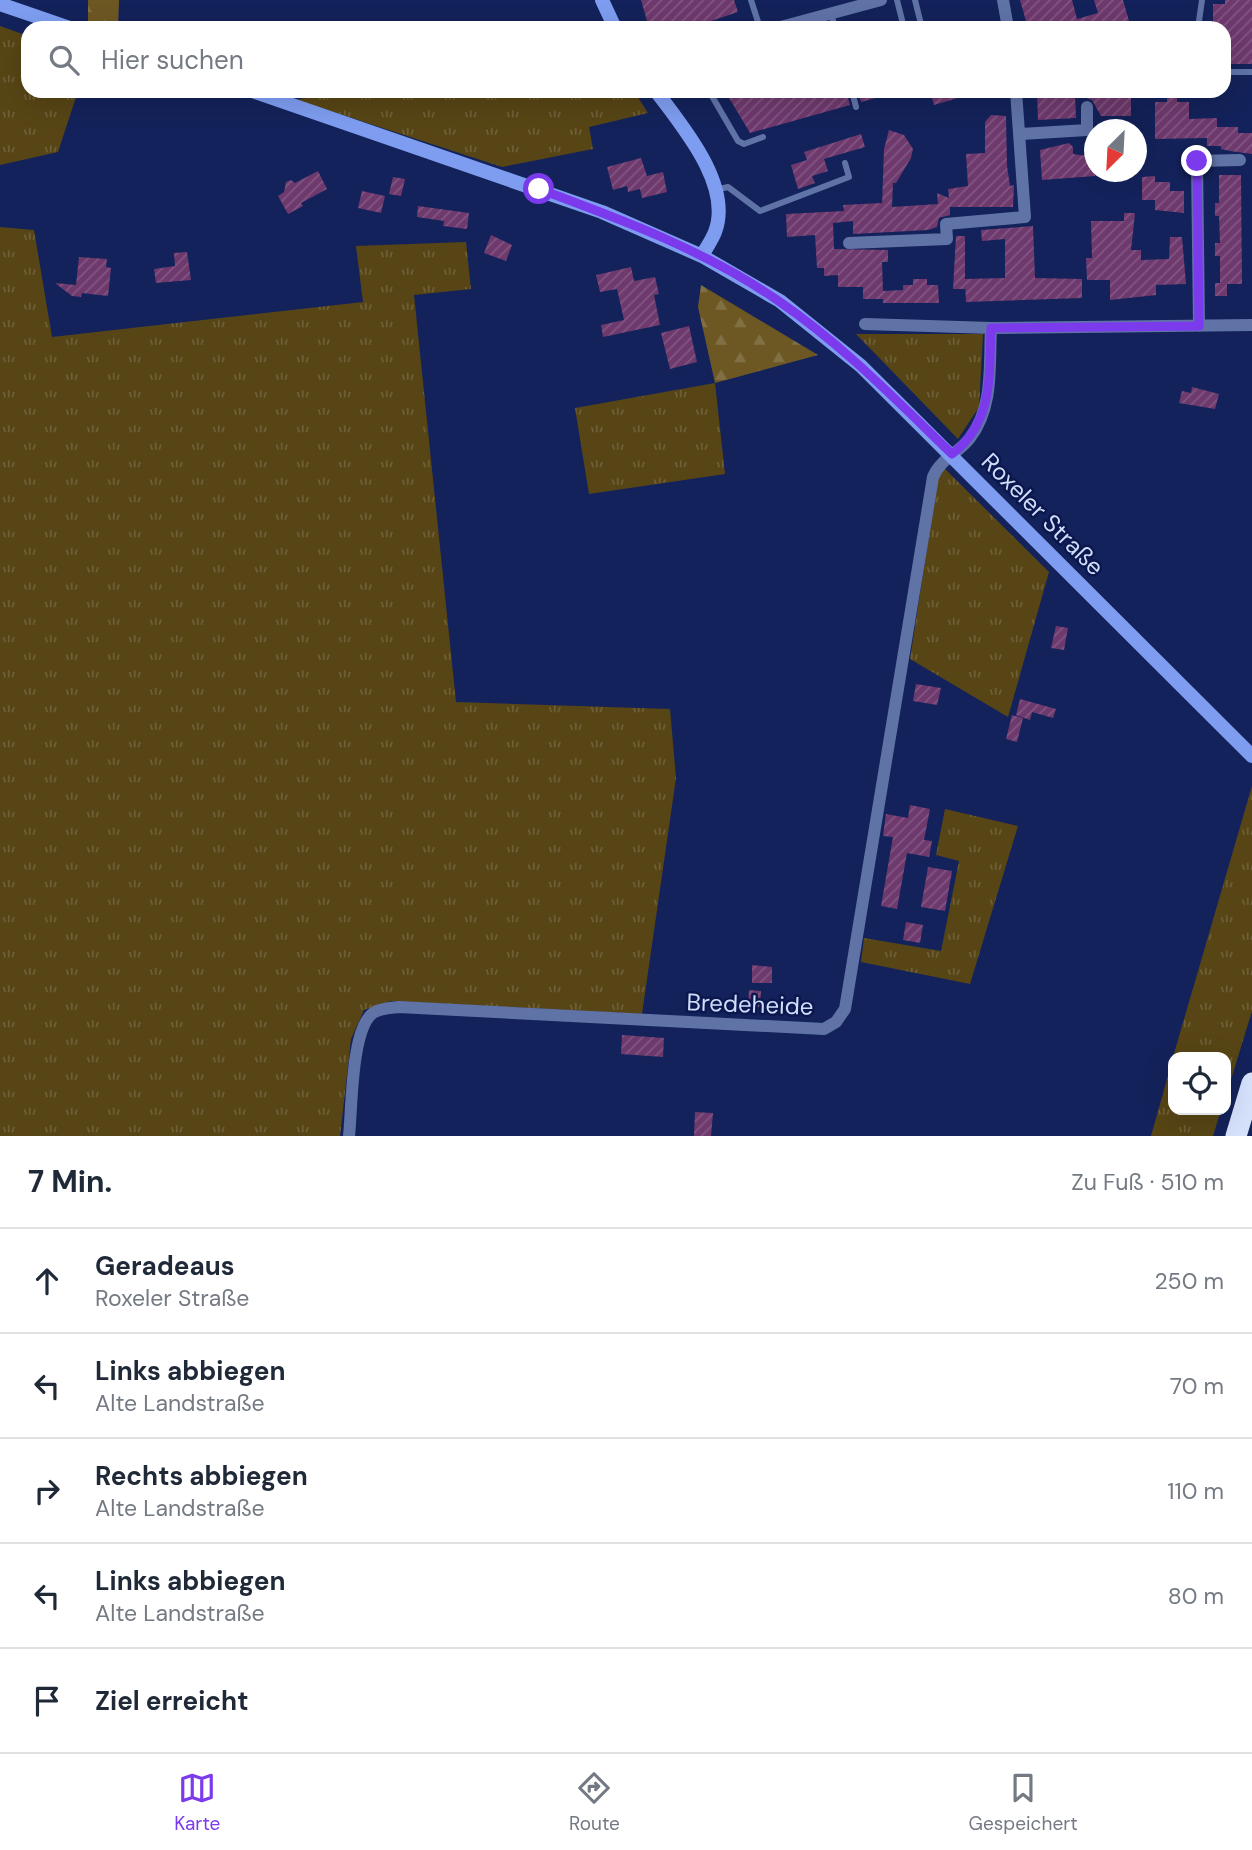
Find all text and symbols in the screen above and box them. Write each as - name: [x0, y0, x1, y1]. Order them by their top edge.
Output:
- search box: [21, 21, 1231, 98]
- icon: search: [45, 41, 83, 79]
- text: Hier suchen: [101, 43, 244, 77]
- north arrow: [1084, 119, 1147, 182]
- route end: [1181, 145, 1212, 176]
- route start: [523, 173, 554, 204]
- street label: Roxeler Straße: [975, 446, 1111, 582]
- street label: Bredeheide: [686, 986, 814, 1022]
- map controls: [1168, 1052, 1231, 1115]
- button: locate: [1168, 1052, 1231, 1115]
- text: 7 Min.: [28, 1162, 112, 1201]
- text: Zu Fuß · 510 m: [1071, 1167, 1224, 1197]
- text: Geradeaus: [95, 1249, 235, 1283]
- icon: ahead: [28, 1262, 66, 1300]
- text: 250 m: [1154, 1266, 1224, 1296]
- text: Roxeler Straße: [95, 1283, 249, 1313]
- text: Links abbiegen: [95, 1354, 285, 1388]
- icon: left: [28, 1367, 66, 1405]
- text: 70 m: [1170, 1371, 1224, 1401]
- text: Alte Landstraße: [95, 1388, 265, 1418]
- text: Rechts abbiegen: [95, 1459, 308, 1493]
- icon: right: [28, 1472, 66, 1510]
- text: 110 m: [1167, 1476, 1224, 1506]
- text: Alte Landstraße: [95, 1493, 265, 1523]
- text: Links abbiegen: [95, 1564, 285, 1598]
- icon: left: [28, 1577, 66, 1615]
- text: 80 m: [1168, 1581, 1224, 1611]
- text: Alte Landstraße: [95, 1598, 265, 1628]
- icon: arrive: [28, 1682, 66, 1720]
- text: Ziel erreicht: [95, 1684, 248, 1718]
- tab: Karte: [174, 1769, 220, 1836]
- tab: Route: [569, 1769, 620, 1836]
- tab: Gespeichert: [969, 1769, 1078, 1836]

